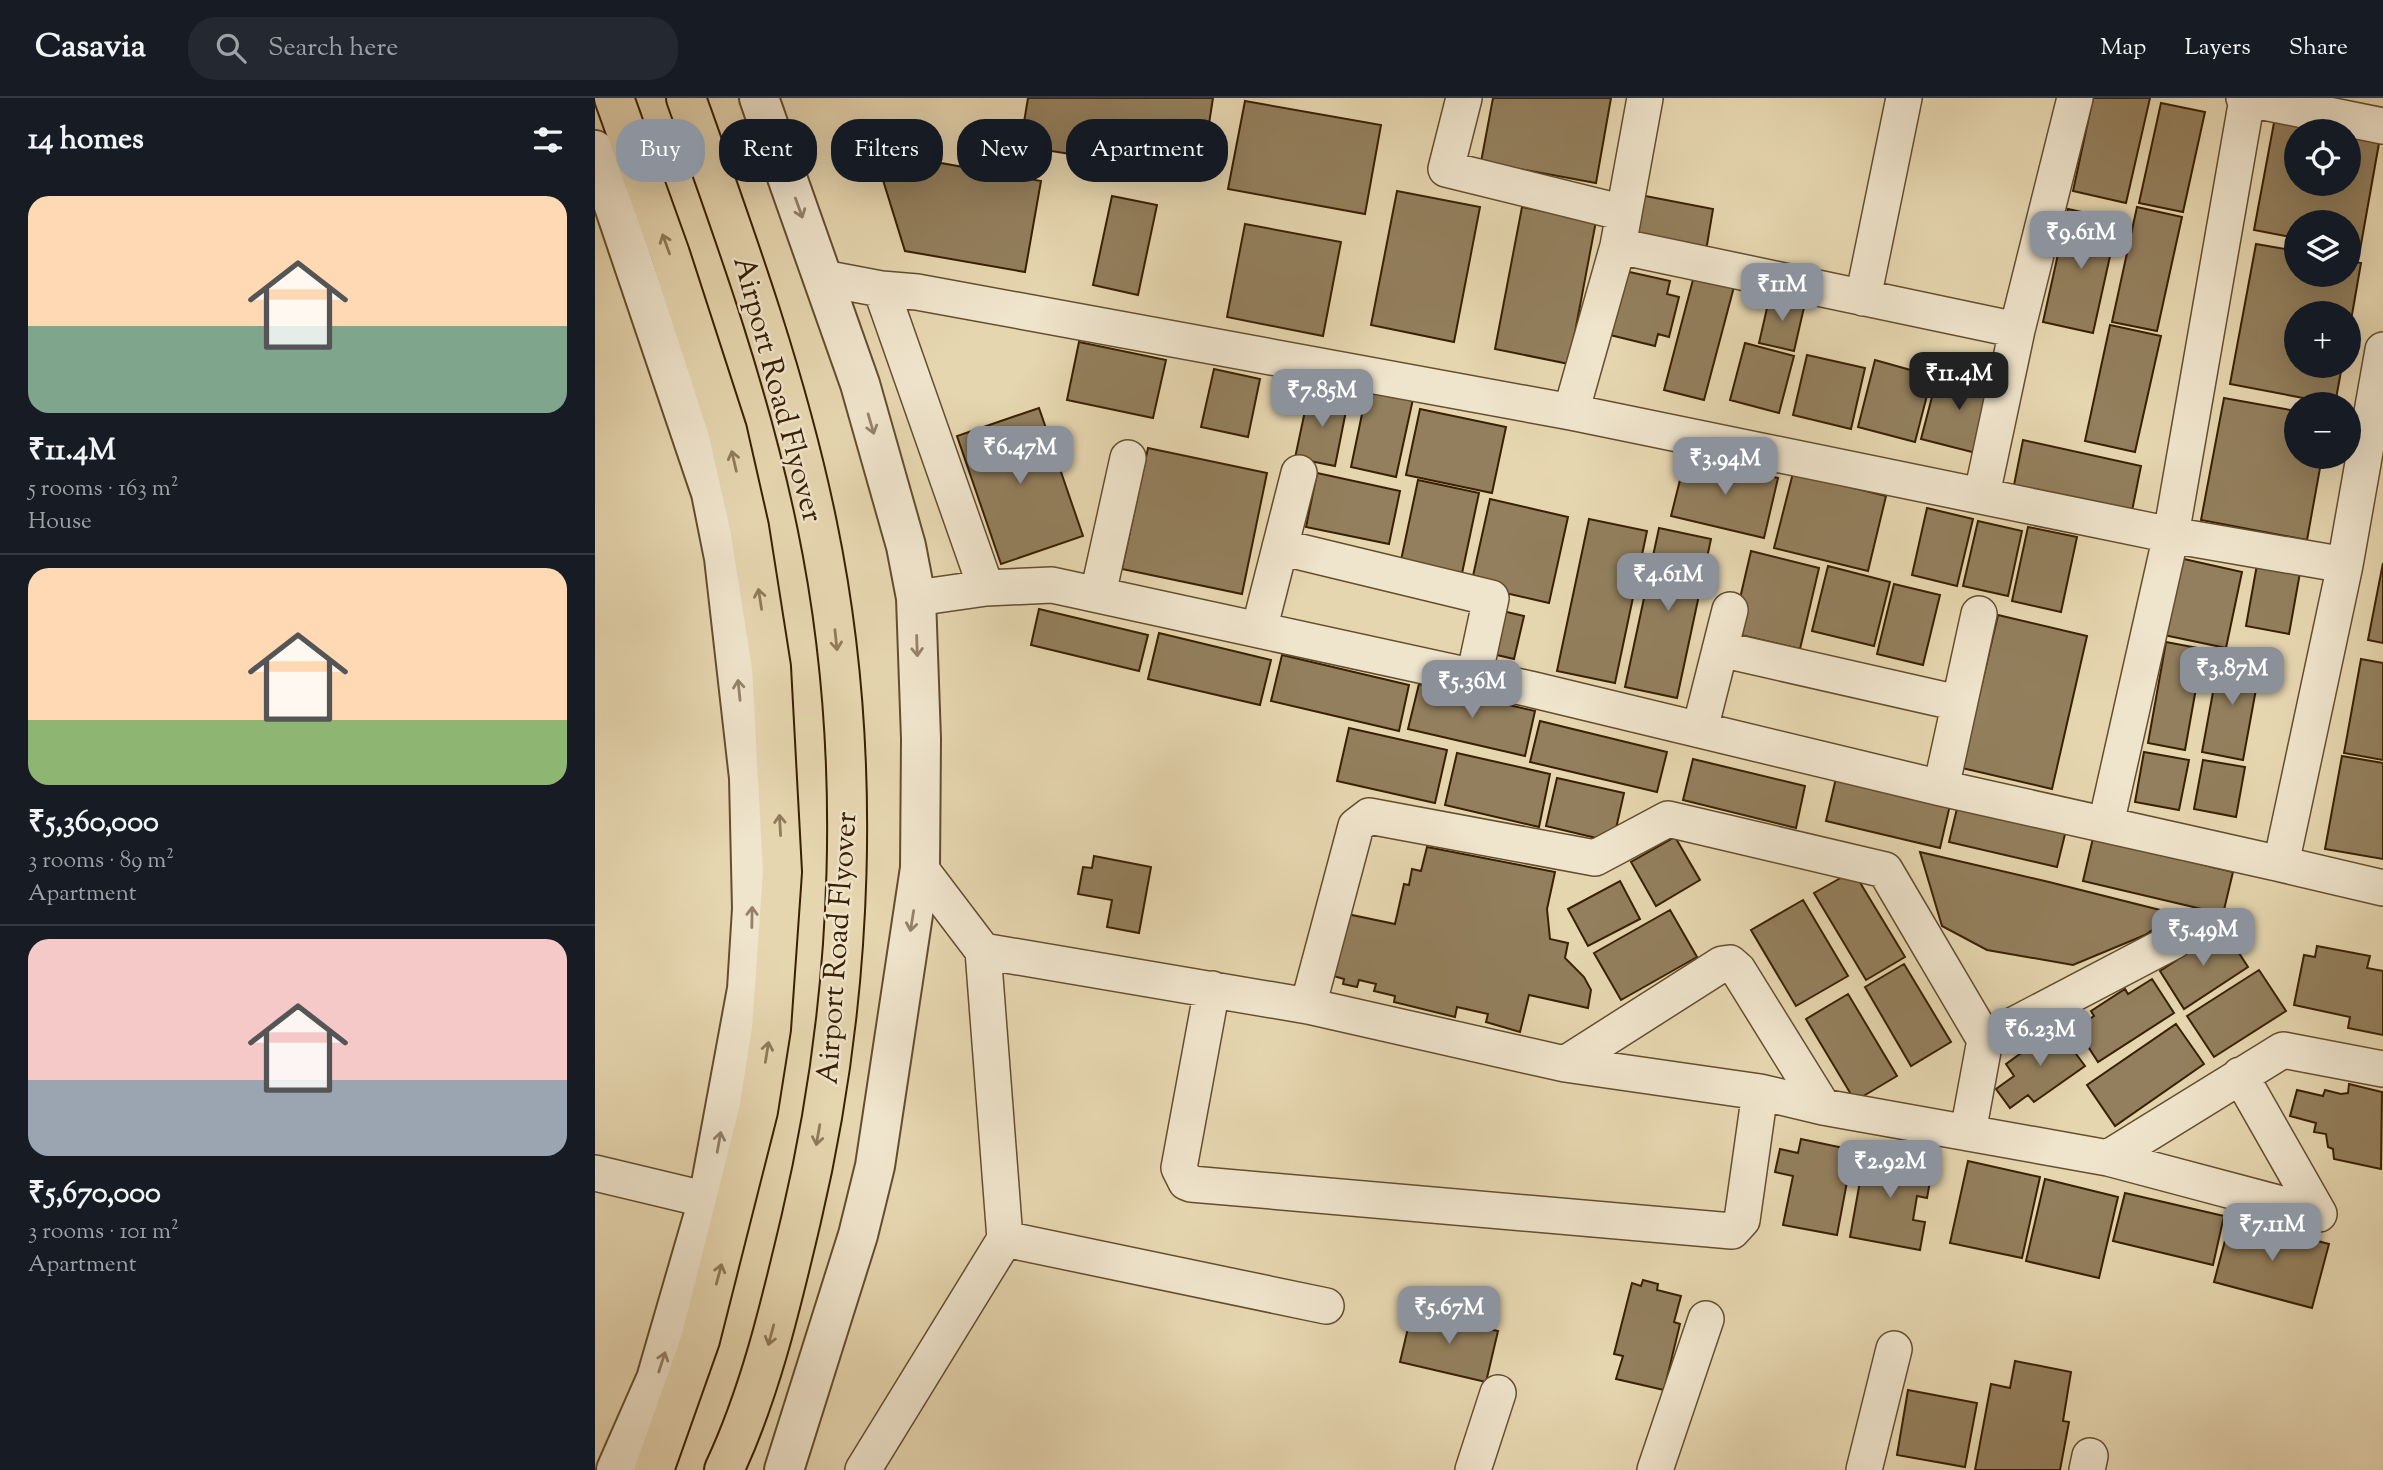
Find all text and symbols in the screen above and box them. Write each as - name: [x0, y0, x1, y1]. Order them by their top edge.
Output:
- search box: [188, 17, 678, 80]
- text: Casavia: [35, 24, 146, 72]
- icon: search: [212, 29, 250, 67]
- text: Search here: [268, 30, 398, 67]
- text: Map: [2100, 31, 2146, 65]
- text: Layers: [2184, 31, 2251, 65]
- text: Share: [2289, 31, 2348, 65]
- text: 14 homes: [28, 119, 144, 162]
- chip: Buy: [616, 119, 705, 182]
- chip: Rent: [719, 119, 817, 182]
- chip: Filters: [831, 119, 943, 182]
- chip: New: [957, 119, 1052, 182]
- chip: Apartment: [1066, 119, 1228, 182]
- map controls: [2284, 119, 2361, 469]
- button: locate: [2284, 119, 2361, 196]
- icon: filters: [529, 121, 567, 159]
- one-way arrow: [794, 197, 806, 219]
- button: layers: [2284, 210, 2361, 287]
- pin: ₹9.61M: [2024, 212, 2138, 271]
- text: ₹9.61M: [2046, 217, 2116, 250]
- one-way arrow: [659, 233, 671, 255]
- icon: home: [235, 242, 361, 368]
- street label: Airport Road Flyover: [720, 252, 833, 527]
- pin: ₹11M: [1741, 264, 1823, 323]
- text: ₹11M: [1757, 269, 1807, 302]
- button: +: [2284, 301, 2361, 378]
- pin: ₹11.4M: [1902, 352, 2016, 412]
- text: ₹11.4M: [1925, 358, 1993, 391]
- pin: ₹7.85M: [1265, 370, 1379, 429]
- text: ₹7.85M: [1287, 375, 1357, 408]
- button: −: [2284, 392, 2361, 469]
- one-way arrow: [866, 413, 879, 435]
- pin: ₹6.47M: [963, 426, 1077, 486]
- text: ₹11.4M: [28, 430, 116, 473]
- text: ₹6.47M: [983, 432, 1057, 465]
- pin: ₹3.94M: [1668, 438, 1782, 497]
- text: ₹3.94M: [1689, 443, 1761, 476]
- one-way arrow: [727, 450, 740, 473]
- text: 5 rooms · 163 m²: [28, 473, 178, 506]
- text: House: [28, 506, 92, 539]
- pin: ₹4.61M: [1611, 554, 1725, 613]
- text: ₹4.61M: [1633, 559, 1703, 592]
- one-way arrow: [753, 588, 766, 610]
- icon: home: [235, 614, 361, 740]
- one-way arrow: [830, 628, 843, 651]
- one-way arrow: [911, 634, 924, 657]
- pin: ₹3.87M: [2175, 648, 2289, 707]
- text: ₹3.87M: [2196, 653, 2268, 686]
- pin: ₹5.36M: [1415, 660, 1529, 720]
- text: ₹5.36M: [1438, 666, 1506, 699]
- one-way arrow: [733, 680, 746, 702]
- text: ₹5,360,000: [28, 802, 159, 845]
- street label: Airport Road Flyover: [808, 810, 869, 1086]
- one-way arrow: [773, 814, 786, 837]
- text: 3 rooms · 89 m²: [28, 845, 174, 878]
- text: Apartment: [28, 878, 137, 911]
- one-way arrow: [745, 906, 759, 929]
- pin: ₹5.49M: [2146, 908, 2260, 968]
- one-way arrow: [905, 909, 918, 932]
- text: ₹5.49M: [2168, 914, 2238, 947]
- icon: home: [235, 985, 361, 1111]
- pin: ₹6.23M: [1983, 1009, 2097, 1068]
- text: ₹6.23M: [2004, 1014, 2076, 1047]
- one-way arrow: [761, 1041, 774, 1064]
- one-way arrow: [811, 1123, 825, 1146]
- one-way arrow: [713, 1131, 726, 1154]
- pin: ₹2.92M: [1833, 1140, 1947, 1200]
- text: ₹2.92M: [1854, 1146, 1926, 1179]
- text: ₹5,670,000: [28, 1173, 161, 1216]
- pin: ₹7.11M: [2215, 1204, 2329, 1263]
- text: ₹7.11M: [2239, 1209, 2305, 1242]
- text: 3 rooms · 101 m²: [28, 1216, 179, 1249]
- text: Apartment: [28, 1249, 137, 1282]
- one-way arrow: [713, 1263, 726, 1285]
- pin: ₹5.67M: [1392, 1286, 1506, 1346]
- text: ₹5.67M: [1414, 1292, 1484, 1325]
- one-way arrow: [764, 1324, 777, 1346]
- one-way arrow: [656, 1351, 669, 1373]

